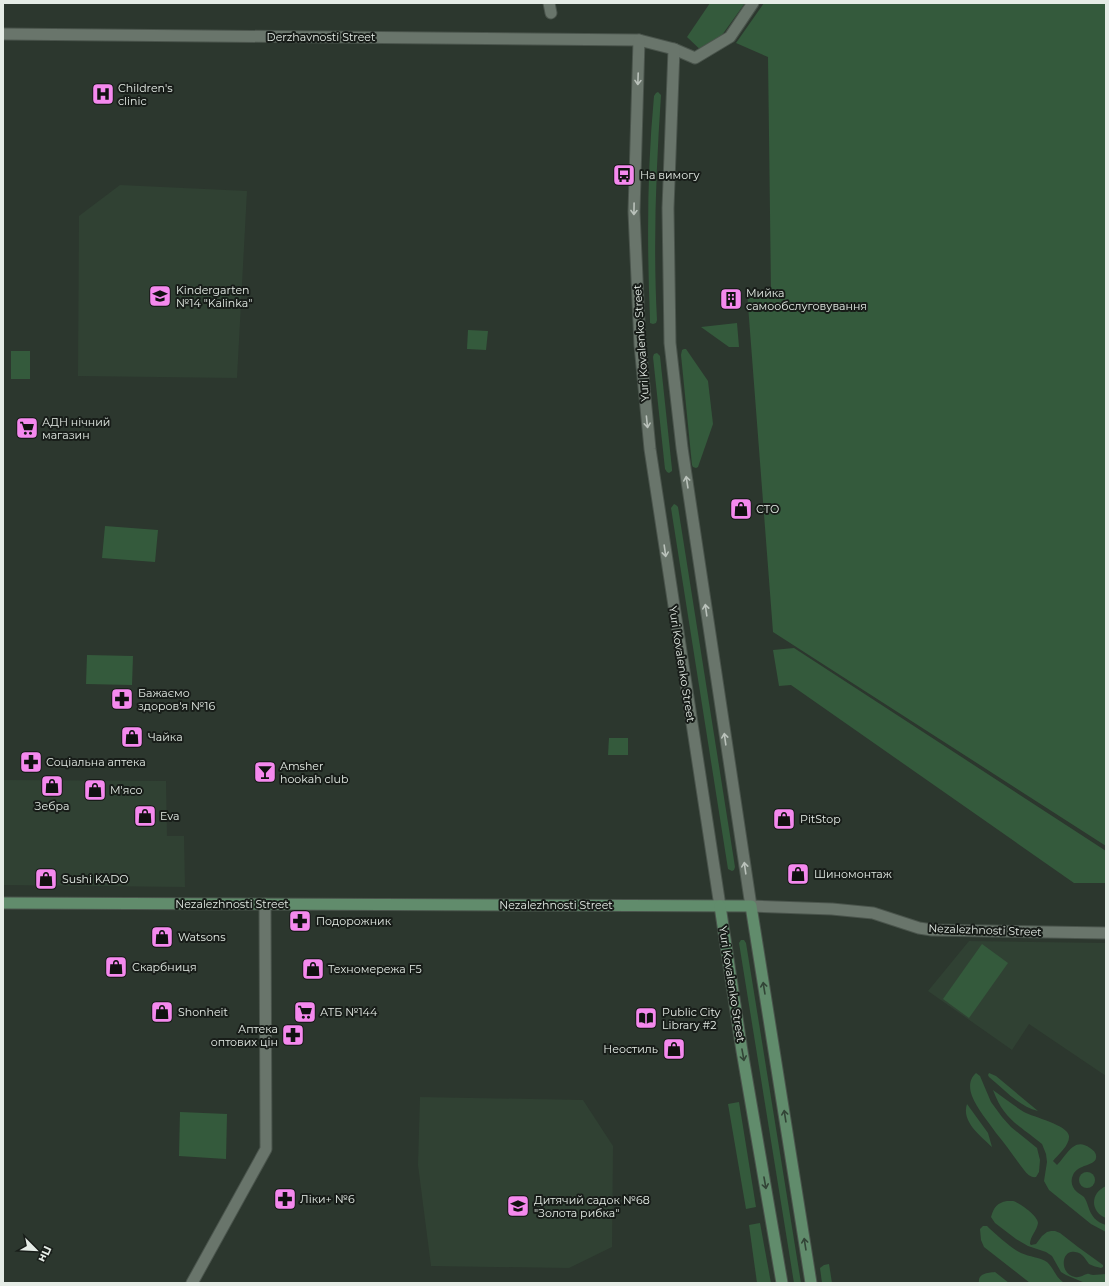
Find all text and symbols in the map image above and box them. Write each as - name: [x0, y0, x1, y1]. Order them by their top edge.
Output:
- street label: Derzhavnosti Street: [267, 30, 376, 44]
- one-way arrow: [634, 72, 642, 85]
- hospital icon: Children's clinic: [90, 81, 116, 107]
- place label: Children's clinic: [118, 81, 173, 108]
- bus stop icon: На вимогу: [611, 162, 637, 188]
- place label: На вимогу: [640, 168, 700, 182]
- one-way arrow: [630, 202, 638, 215]
- school or university icon: Kindergarten №14 "Kalinka": [147, 283, 173, 309]
- place label: Kindergarten №14 "Kalinka": [176, 283, 252, 310]
- street label: Yuri Kovalenko Street: [630, 284, 652, 402]
- building icon: Мийка самообслуговування: [718, 286, 744, 312]
- place label: Мийка самообслуговування: [746, 286, 867, 313]
- supermarket icon: АДН нічний магазин: [14, 415, 40, 441]
- place label: АДН нічний магазин: [42, 415, 110, 442]
- one-way arrow: [644, 415, 651, 428]
- one-way arrow: [683, 476, 691, 489]
- shop icon: СТО: [728, 496, 754, 522]
- place label: СТО: [756, 502, 779, 516]
- one-way arrow: [661, 544, 669, 557]
- one-way arrow: [702, 604, 710, 617]
- street label: Yuri Kovalenko Street: [666, 605, 698, 723]
- pharmacy icon: Бажаємо здоров'я №16: [109, 686, 135, 712]
- place label: Бажаємо здоров'я №16: [138, 686, 216, 713]
- shop icon: Чайка: [119, 724, 145, 750]
- place label: Чайка: [148, 730, 183, 744]
- one-way arrow: [721, 733, 729, 746]
- pharmacy icon: Соціальна аптека: [18, 749, 44, 775]
- place label: Соціальна аптека: [46, 755, 146, 769]
- bar icon: Amsher hookah club: [252, 759, 278, 785]
- place label: Amsher hookah club: [280, 759, 348, 786]
- shop icon: Зебра: [39, 773, 65, 799]
- shop icon: М'ясо: [82, 777, 108, 803]
- place label: М'ясо: [110, 783, 143, 797]
- place label: Зебра: [35, 799, 69, 813]
- shop icon: Eva: [132, 803, 158, 829]
- shop icon: PitStop: [771, 806, 797, 832]
- place label: Eva: [160, 809, 179, 823]
- place label: PitStop: [800, 812, 841, 826]
- shop icon: Шиномонтаж: [785, 861, 811, 887]
- one-way arrow: [741, 862, 749, 875]
- shop icon: Sushi KADO: [33, 866, 59, 892]
- place label: Шиномонтаж: [814, 867, 892, 881]
- place label: Sushi KADO: [62, 872, 129, 886]
- street label: Nezalezhnosti Street: [175, 897, 289, 911]
- street label: Nezalezhnosti Street: [499, 898, 613, 912]
- pharmacy icon: Подорожник: [287, 908, 313, 934]
- place label: Подорожник: [316, 914, 392, 928]
- street label: Nezalezhnosti Street: [928, 921, 1042, 939]
- shop icon: Watsons: [149, 924, 175, 950]
- street label: Yuri Kovalenko Street: [716, 925, 748, 1043]
- place label: Watsons: [178, 930, 226, 944]
- shop icon: Скарбниця: [103, 954, 129, 980]
- shop icon: Техномережа F5: [300, 956, 326, 982]
- place label: Скарбниця: [132, 960, 197, 974]
- place label: Техномережа F5: [328, 962, 422, 976]
- one-way arrow: [760, 982, 768, 995]
- shop icon: Shonheit: [149, 999, 175, 1025]
- supermarket icon: АТБ №144: [292, 999, 318, 1025]
- place label: Shonheit: [178, 1005, 228, 1019]
- place label: АТБ №144: [320, 1005, 378, 1019]
- library icon: Public City Library #2: [633, 1005, 659, 1031]
- place label: Public City Library #2: [662, 1005, 720, 1032]
- place label: Аптека оптових цін: [211, 1022, 278, 1049]
- pharmacy icon: Аптека оптових цін: [280, 1022, 306, 1048]
- shop icon: Неостиль: [661, 1036, 687, 1062]
- place label: Неостиль: [603, 1042, 658, 1056]
- one-way arrow: [739, 1048, 747, 1061]
- one-way arrow: [781, 1110, 789, 1123]
- one-way arrow: [761, 1176, 769, 1189]
- pharmacy icon: Ліки+ №6: [272, 1186, 298, 1212]
- place label: Ліки+ №6: [300, 1192, 355, 1206]
- school or university icon: Дитячий садок №68 "Золота рибка": [505, 1193, 531, 1219]
- place label: Дитячий садок №68 "Золота рибка": [534, 1193, 650, 1220]
- north arrow: [16, 1230, 56, 1270]
- one-way arrow: [801, 1238, 809, 1251]
- text: Пн: [35, 1244, 55, 1264]

